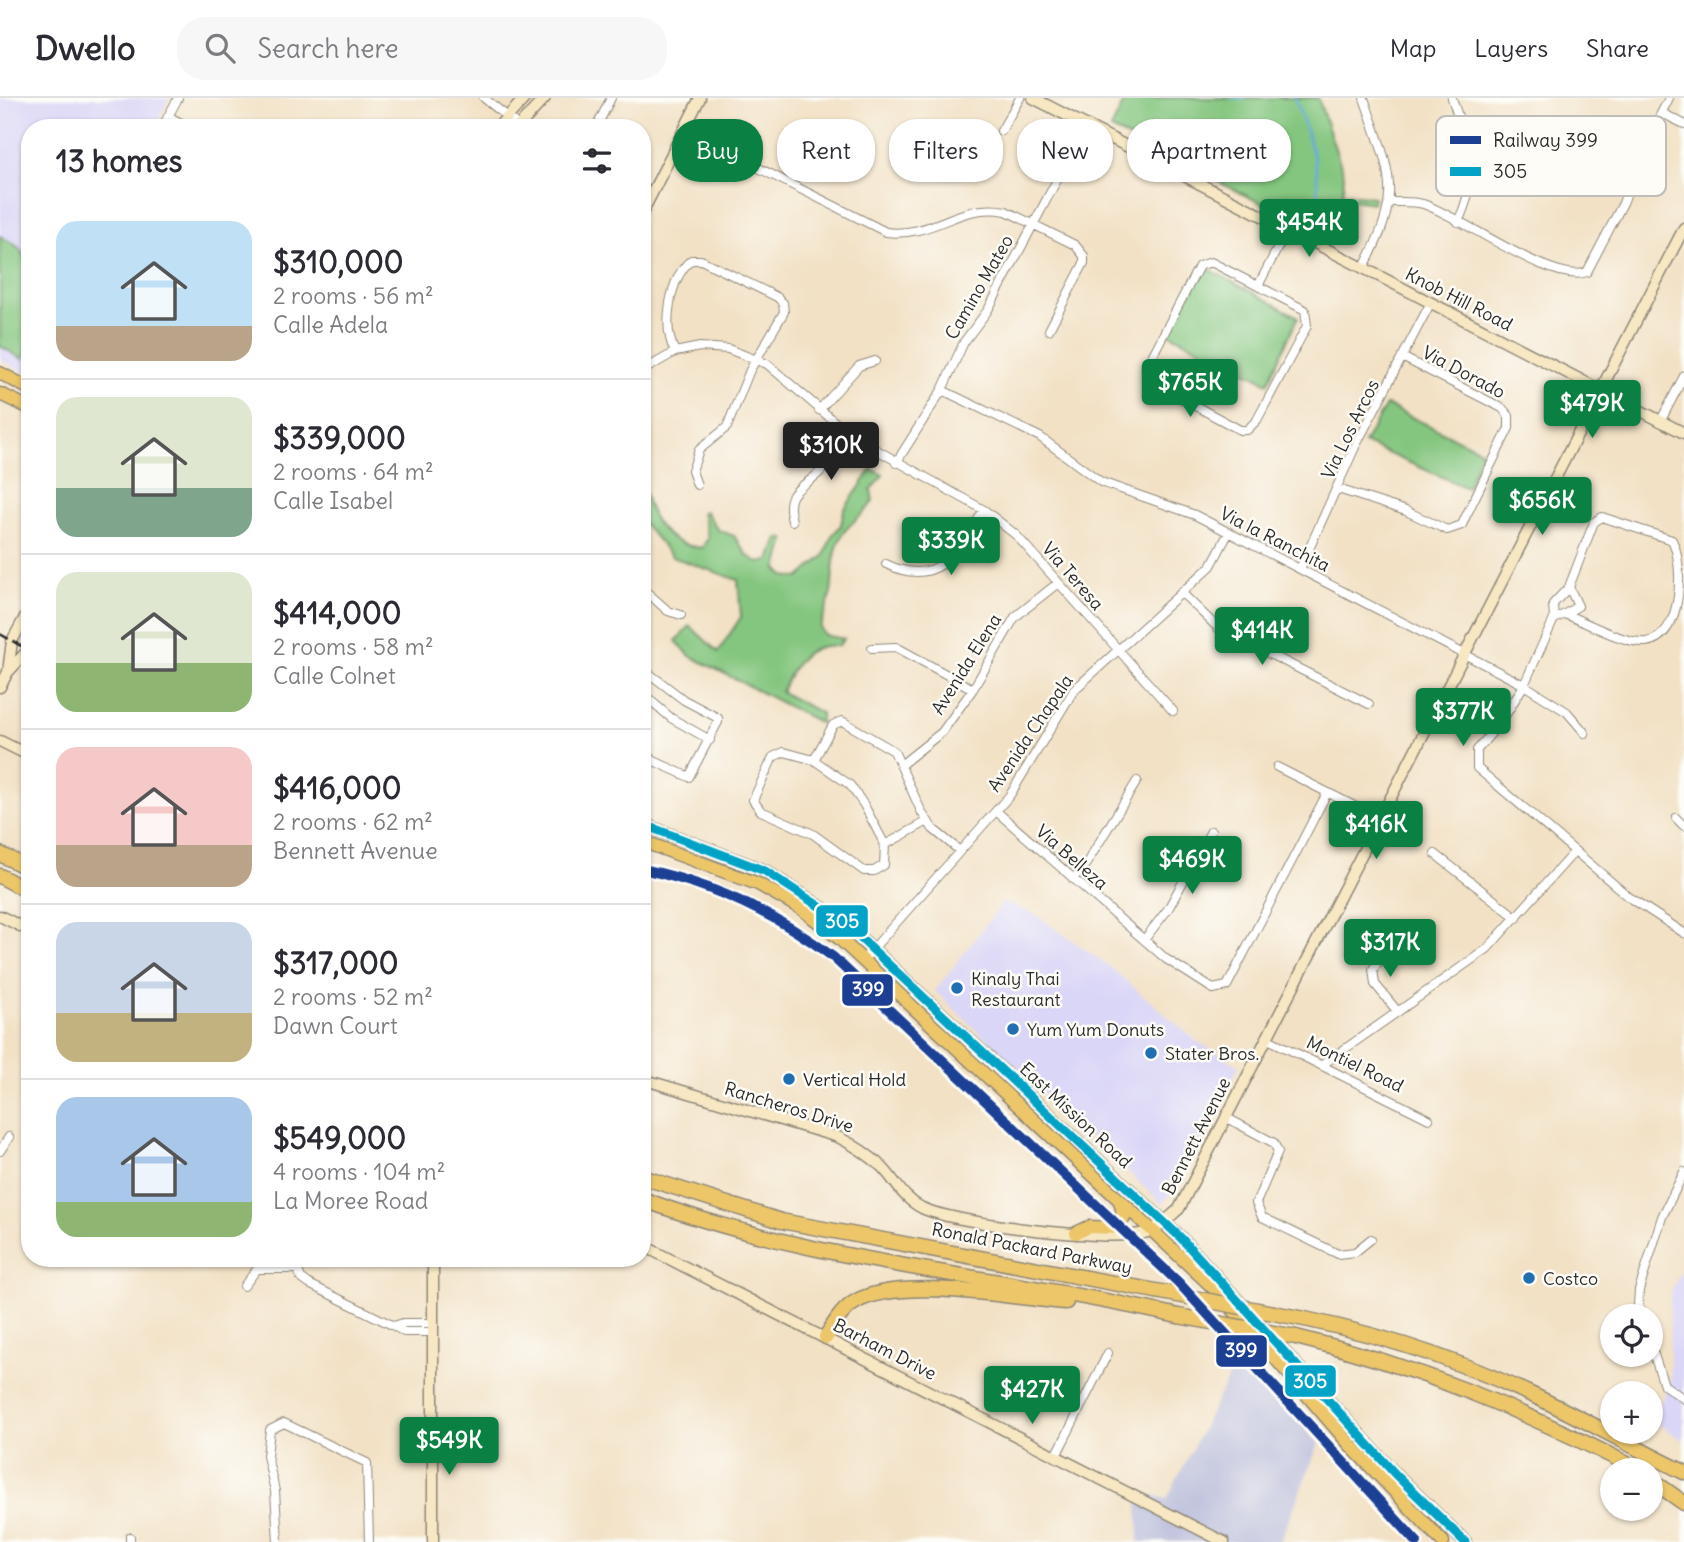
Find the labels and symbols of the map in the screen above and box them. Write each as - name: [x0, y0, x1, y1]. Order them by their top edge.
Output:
- legend: [1436, 116, 1666, 196]
- text: Railway 399: [1493, 128, 1598, 152]
- text: 305: [1493, 159, 1527, 183]
- pin: $454K: [1260, 200, 1358, 259]
- street label: Camino Mateo: [940, 231, 1018, 343]
- street label: Knob Hill Road: [1401, 262, 1517, 336]
- street label: Via Dorado: [1419, 341, 1509, 403]
- pin: $765K: [1141, 360, 1239, 419]
- street label: Via Los Arcos: [1316, 375, 1384, 483]
- pin: $479K: [1543, 380, 1641, 440]
- pin: $310K: [782, 422, 880, 482]
- pin: $656K: [1493, 478, 1591, 537]
- street label: Via la Ranchita: [1216, 501, 1334, 577]
- pin: $339K: [902, 518, 1000, 577]
- street label: Via Teresa: [1037, 537, 1109, 615]
- pin: $414K: [1213, 608, 1311, 667]
- street label: Avenida Elena: [926, 609, 1006, 719]
- street label: Avenida Chapala: [982, 670, 1078, 796]
- pin: $377K: [1414, 688, 1512, 748]
- pin: $416K: [1327, 802, 1425, 861]
- street label: Via Belleza: [1031, 820, 1113, 894]
- pin: $469K: [1143, 836, 1241, 896]
- line badge: 305: [815, 904, 869, 938]
- text: 305: [825, 909, 859, 933]
- pin: $317K: [1341, 920, 1439, 979]
- place label: Kinaly Thai Restaurant: [971, 967, 1060, 1011]
- line badge: 399: [841, 973, 894, 1007]
- text: 399: [852, 977, 884, 1001]
- marker: Kinaly Thai Restaurant: [949, 980, 965, 996]
- place label: Yum Yum Donuts: [1027, 1018, 1164, 1041]
- marker: Yum Yum Donuts: [1005, 1021, 1021, 1037]
- street label: Montiel Road: [1303, 1031, 1408, 1098]
- place label: Stater Bros.: [1165, 1042, 1259, 1065]
- marker: Stater Bros.: [1143, 1045, 1159, 1061]
- street label: East Mission Road: [1015, 1057, 1137, 1173]
- place label: Vertical Hold: [803, 1068, 906, 1091]
- marker: Vertical Hold: [781, 1071, 797, 1087]
- street label: Bennett Avenue: [1157, 1073, 1235, 1199]
- street label: Rancheros Drive: [722, 1076, 856, 1138]
- street label: Ronald Packard Parkway: [930, 1217, 1134, 1279]
- place label: Costco: [1543, 1267, 1598, 1290]
- marker: Costco: [1521, 1270, 1537, 1286]
- street label: Barham Drive: [830, 1313, 940, 1385]
- line badge: 399: [1215, 1334, 1268, 1368]
- text: 399: [1225, 1338, 1257, 1362]
- line badge: 305: [1284, 1364, 1337, 1398]
- pin: $427K: [983, 1366, 1081, 1426]
- text: 305: [1293, 1369, 1327, 1393]
- pin: $549K: [400, 1418, 498, 1477]

